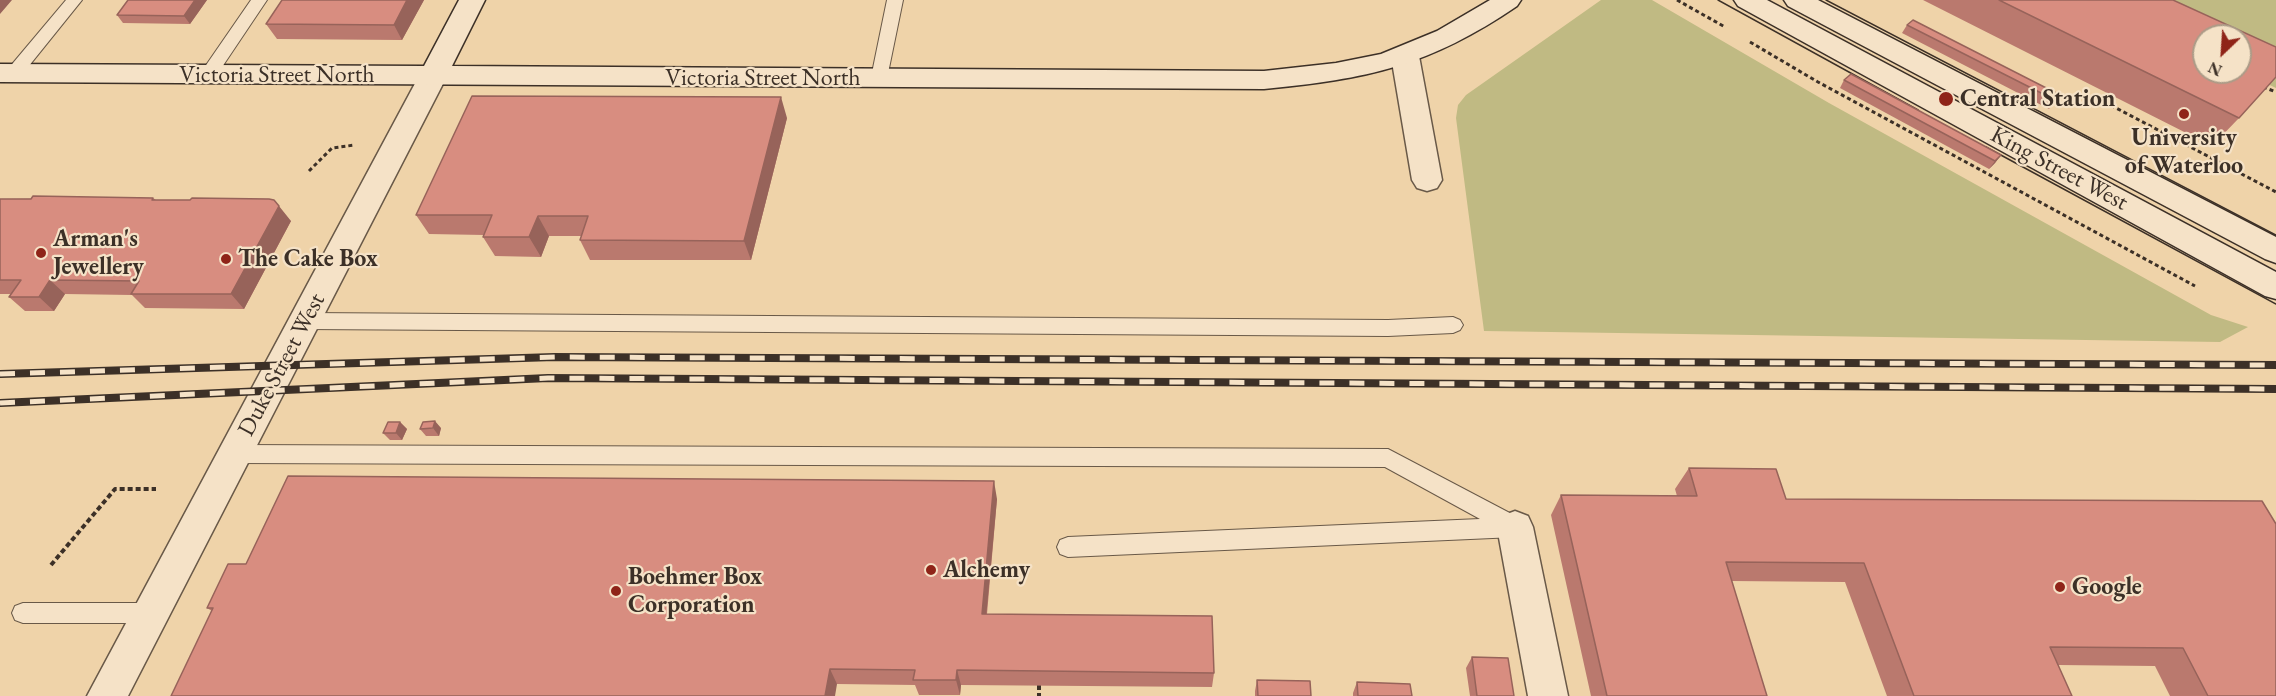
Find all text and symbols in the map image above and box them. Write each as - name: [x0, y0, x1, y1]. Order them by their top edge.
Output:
- north arrow: [2192, 24, 2252, 84]
- text: N: [2205, 57, 2225, 81]
- street label: Victoria Street North: [179, 61, 375, 89]
- street label: Victoria Street North: [665, 64, 861, 92]
- place label: Central Station: [1960, 85, 2115, 113]
- marker: Central Station: [1937, 90, 1955, 108]
- marker: University of Waterloo: [2177, 107, 2191, 121]
- street label: King Street West: [1985, 121, 2133, 217]
- place label: University of Waterloo: [2125, 124, 2243, 180]
- place label: Arman's Jewellery: [53, 225, 144, 281]
- place label: The Cake Box: [238, 245, 378, 273]
- marker: Arman's Jewellery: [34, 246, 48, 260]
- marker: The Cake Box: [219, 252, 233, 266]
- street label: Duke Street West: [232, 289, 332, 441]
- place label: Alchemy: [943, 556, 1030, 584]
- place label: Boehmer Box Corporation: [628, 563, 762, 619]
- marker: Alchemy: [924, 563, 938, 577]
- place label: Google: [2072, 573, 2142, 601]
- marker: Google: [2053, 580, 2067, 594]
- marker: Boehmer Box Corporation: [609, 584, 623, 598]

